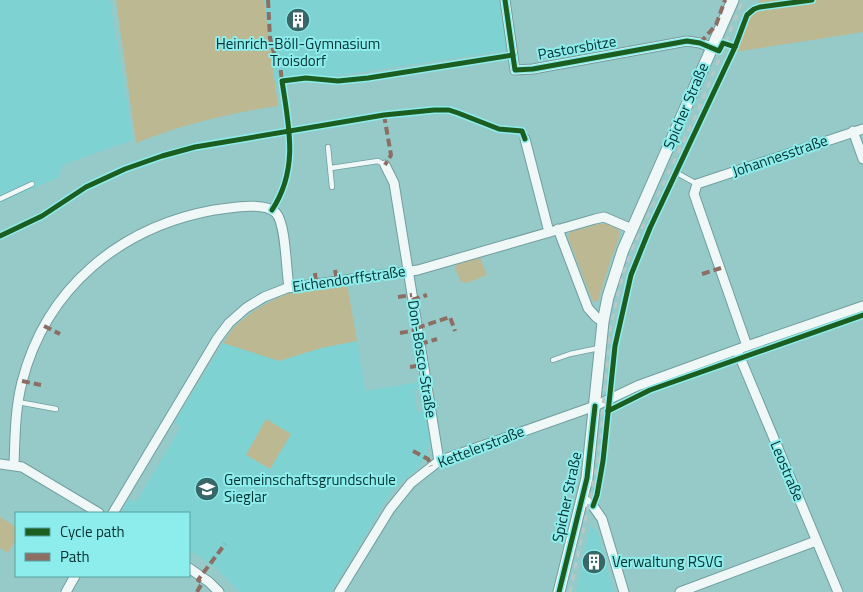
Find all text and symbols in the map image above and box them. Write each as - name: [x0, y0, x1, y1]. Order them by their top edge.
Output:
- building icon: Heinrich-Böll-Gymnasium Troisdorf: [285, 7, 311, 33]
- street label: Pastorsbitze: [536, 29, 618, 66]
- place label: Heinrich-Böll-Gymnasium Troisdorf: [216, 32, 380, 72]
- street label: Spicher Straße: [657, 59, 714, 153]
- street label: Johannesstraße: [729, 128, 831, 183]
- street label: Eichendorffstraße: [291, 259, 407, 298]
- street label: Don-Bosco-Straße: [402, 298, 443, 420]
- street label: Kettelerstraße: [434, 419, 528, 474]
- street label: Leostraße: [764, 437, 811, 505]
- street label: Spicher Straße: [546, 449, 587, 544]
- place label: Gemeinschaftsgrundschule Sieglar: [224, 468, 396, 508]
- school or university icon: Gemeinschaftsgrundschule Sieglar: [194, 476, 220, 502]
- legend: [15, 512, 190, 577]
- text: Cycle path: [60, 520, 125, 543]
- text: Path: [60, 545, 90, 568]
- building icon: Verwaltung RSVG: [581, 549, 607, 575]
- place label: Verwaltung RSVG: [612, 550, 723, 573]

